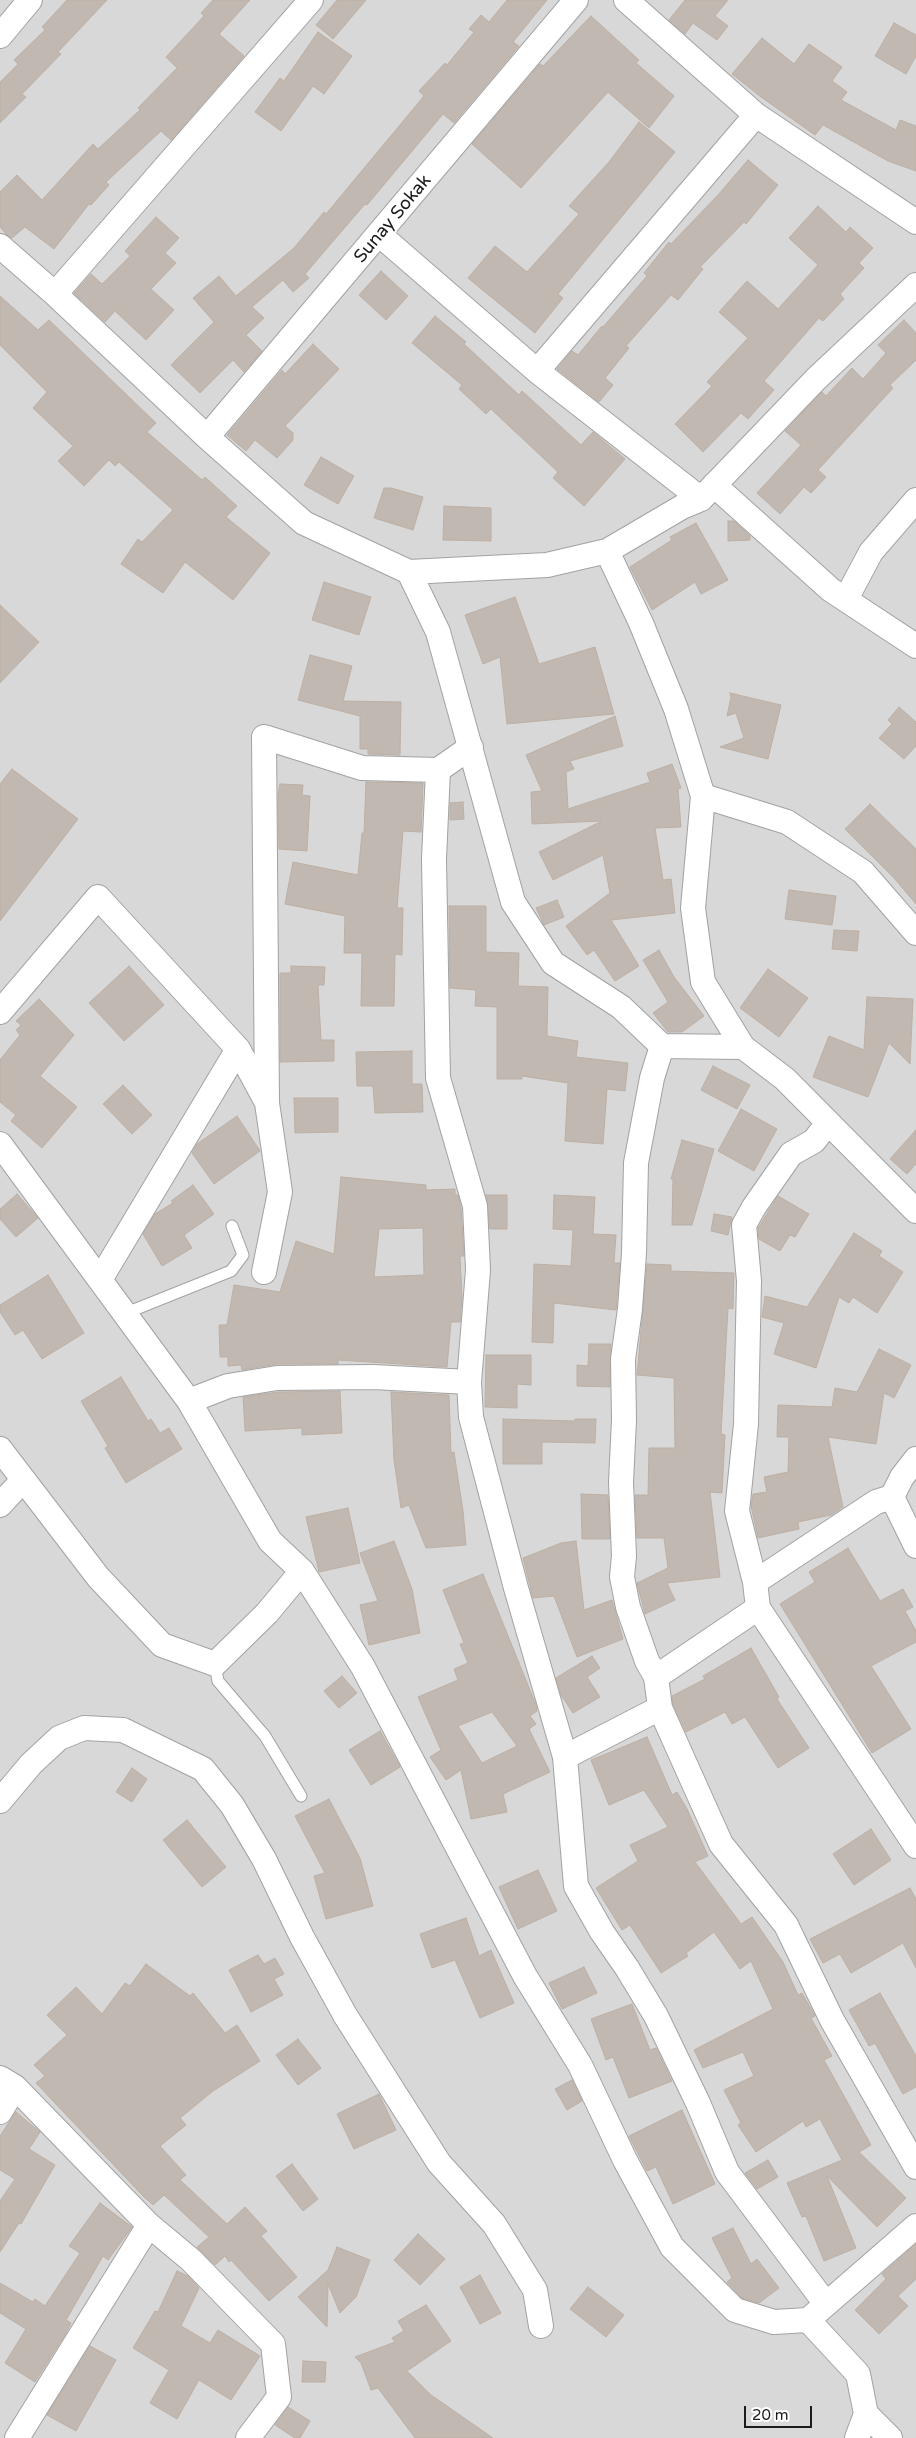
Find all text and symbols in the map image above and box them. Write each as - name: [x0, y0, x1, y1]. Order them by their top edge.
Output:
- street label: Sunay Sokak: [350, 170, 436, 268]
- scale bar: [746, 2396, 814, 2428]
- text: 20 m: [752, 2406, 789, 2424]

